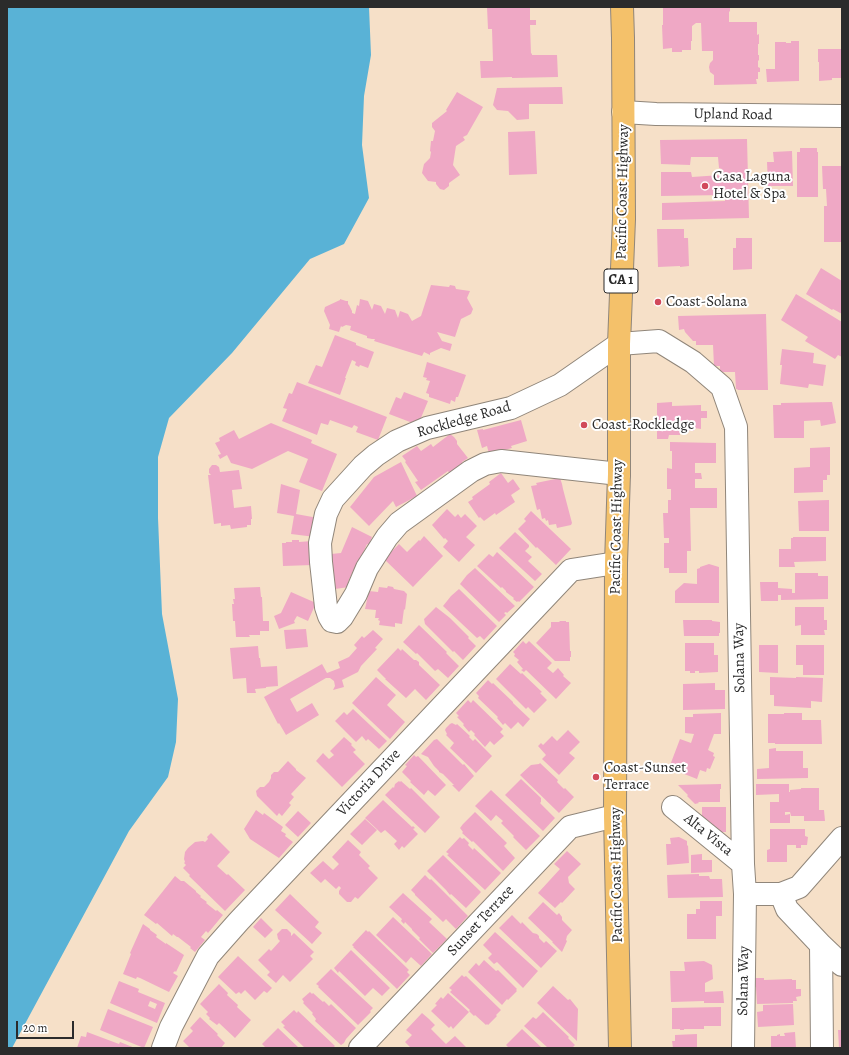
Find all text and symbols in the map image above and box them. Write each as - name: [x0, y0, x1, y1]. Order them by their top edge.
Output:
- street label: Upland Road: [693, 105, 773, 125]
- street label: Pacific Coast Highway: [613, 124, 633, 260]
- place label: Casa Laguna Hotel & Spa: [713, 168, 791, 203]
- marker: Casa Laguna Hotel & Spa: [700, 181, 710, 191]
- road number: CA 1: [604, 269, 638, 293]
- place label: Coast-Solana: [666, 293, 747, 311]
- marker: Coast-Solana: [653, 297, 663, 307]
- street label: Rockledge Road: [415, 398, 513, 442]
- place label: Coast-Rockledge: [592, 416, 694, 434]
- marker: Coast-Rockledge: [579, 420, 589, 430]
- street label: Pacific Coast Highway: [607, 459, 627, 595]
- street label: Solana Way: [730, 623, 750, 693]
- street label: Victoria Drive: [333, 746, 405, 820]
- place label: Coast-Sunset Terrace: [604, 759, 686, 794]
- marker: Coast-Sunset Terrace: [591, 772, 601, 782]
- street label: Pacific Coast Highway: [607, 807, 627, 943]
- street label: Alta Vista: [680, 810, 736, 860]
- street label: Sunset Terrace: [444, 882, 518, 960]
- street label: Solana Way: [734, 946, 754, 1016]
- scale bar: [18, 1013, 76, 1039]
- text: 20 m: [23, 1020, 47, 1036]

